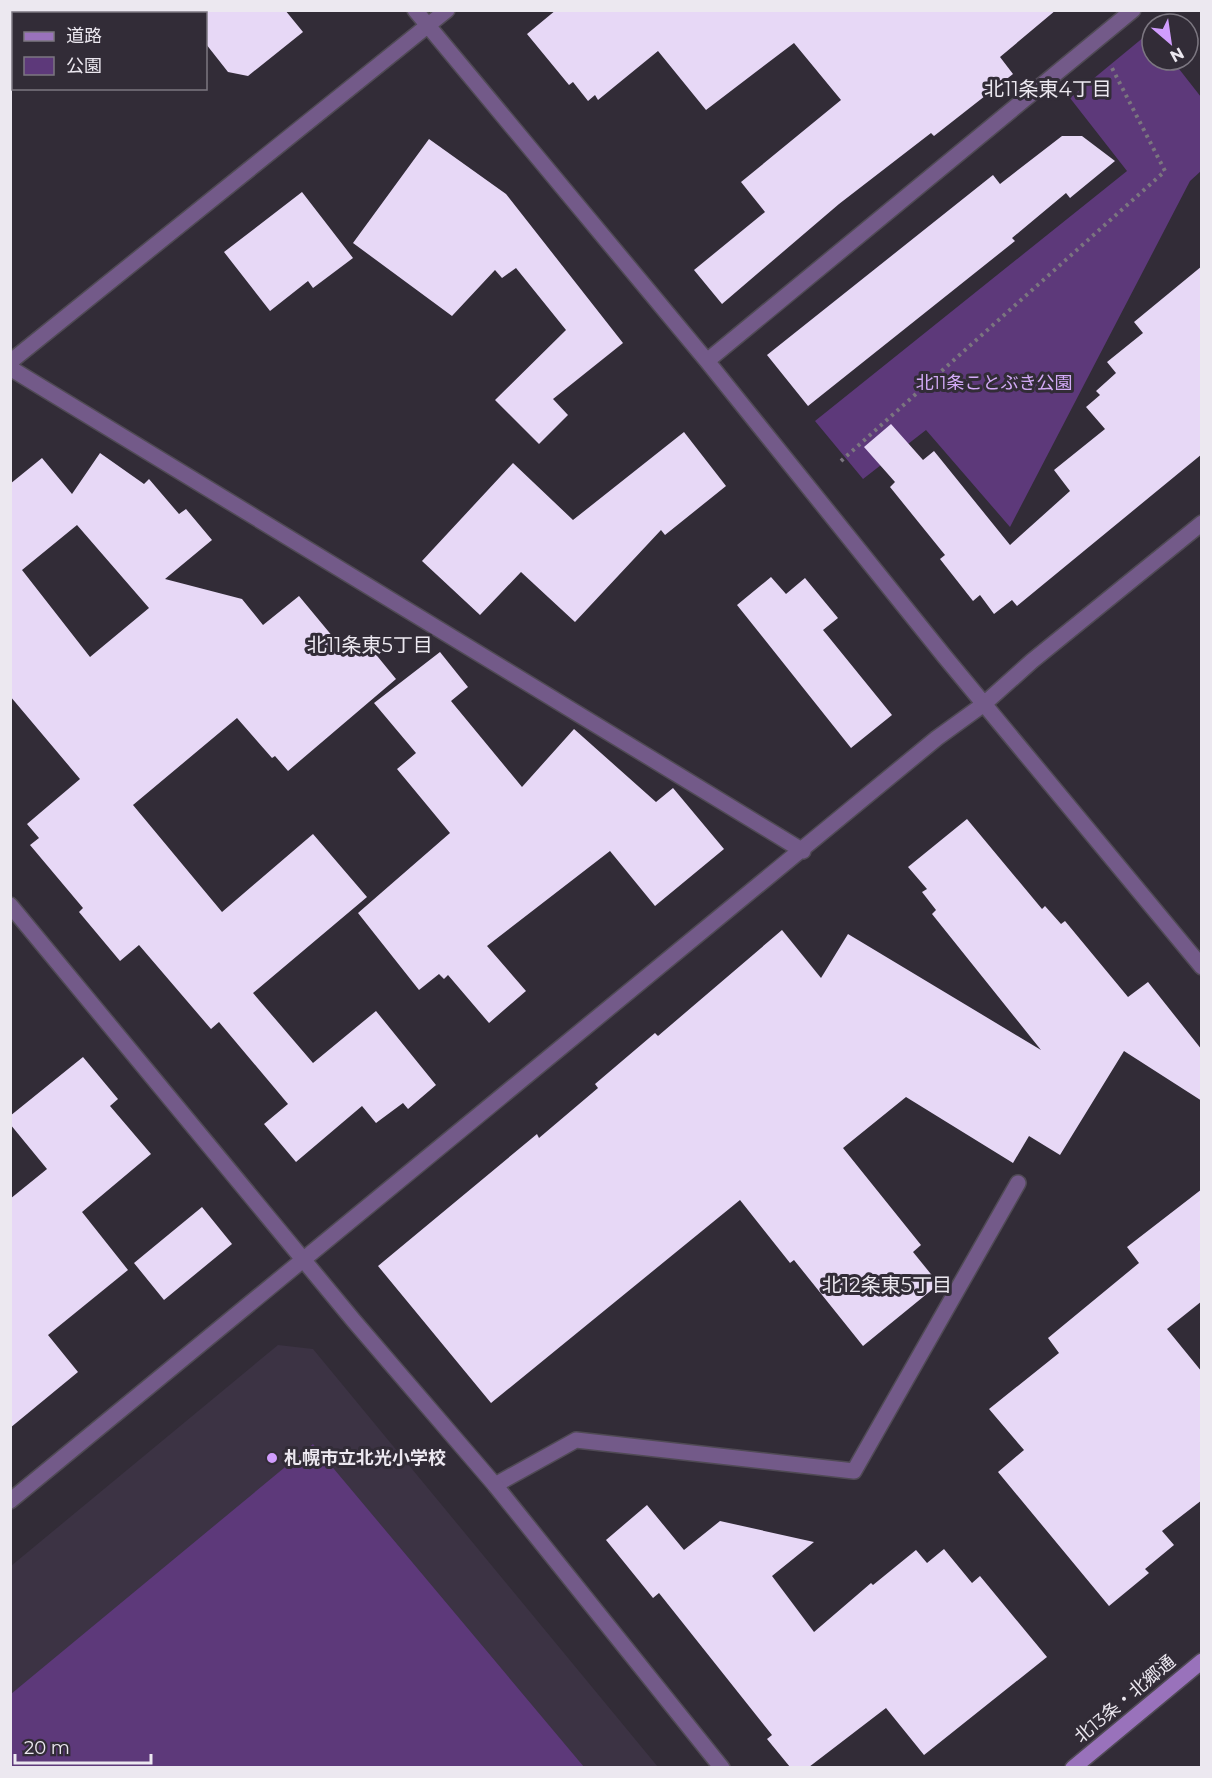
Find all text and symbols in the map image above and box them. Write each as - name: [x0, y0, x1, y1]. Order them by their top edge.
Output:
- legend: [12, 12, 207, 90]
- north arrow: [1140, 12, 1200, 72]
- text: 道路: [66, 25, 102, 47]
- text: N: [1167, 43, 1187, 66]
- text: 公園: [66, 55, 102, 77]
- district label: 北11条東4丁目: [984, 77, 1112, 101]
- park label: 北11条ことぶき公園: [916, 372, 1073, 394]
- district label: 北11条東5丁目: [307, 633, 433, 657]
- district label: 北12条東5丁目: [822, 1273, 952, 1297]
- place label: 札幌市立北光小学校: [284, 1447, 446, 1469]
- marker: 札幌市立北光小学校: [265, 1451, 279, 1465]
- street label: 北13条・北郷通: [1070, 1651, 1180, 1747]
- scale bar: [15, 1727, 152, 1765]
- text: 20 m: [24, 1737, 70, 1759]

